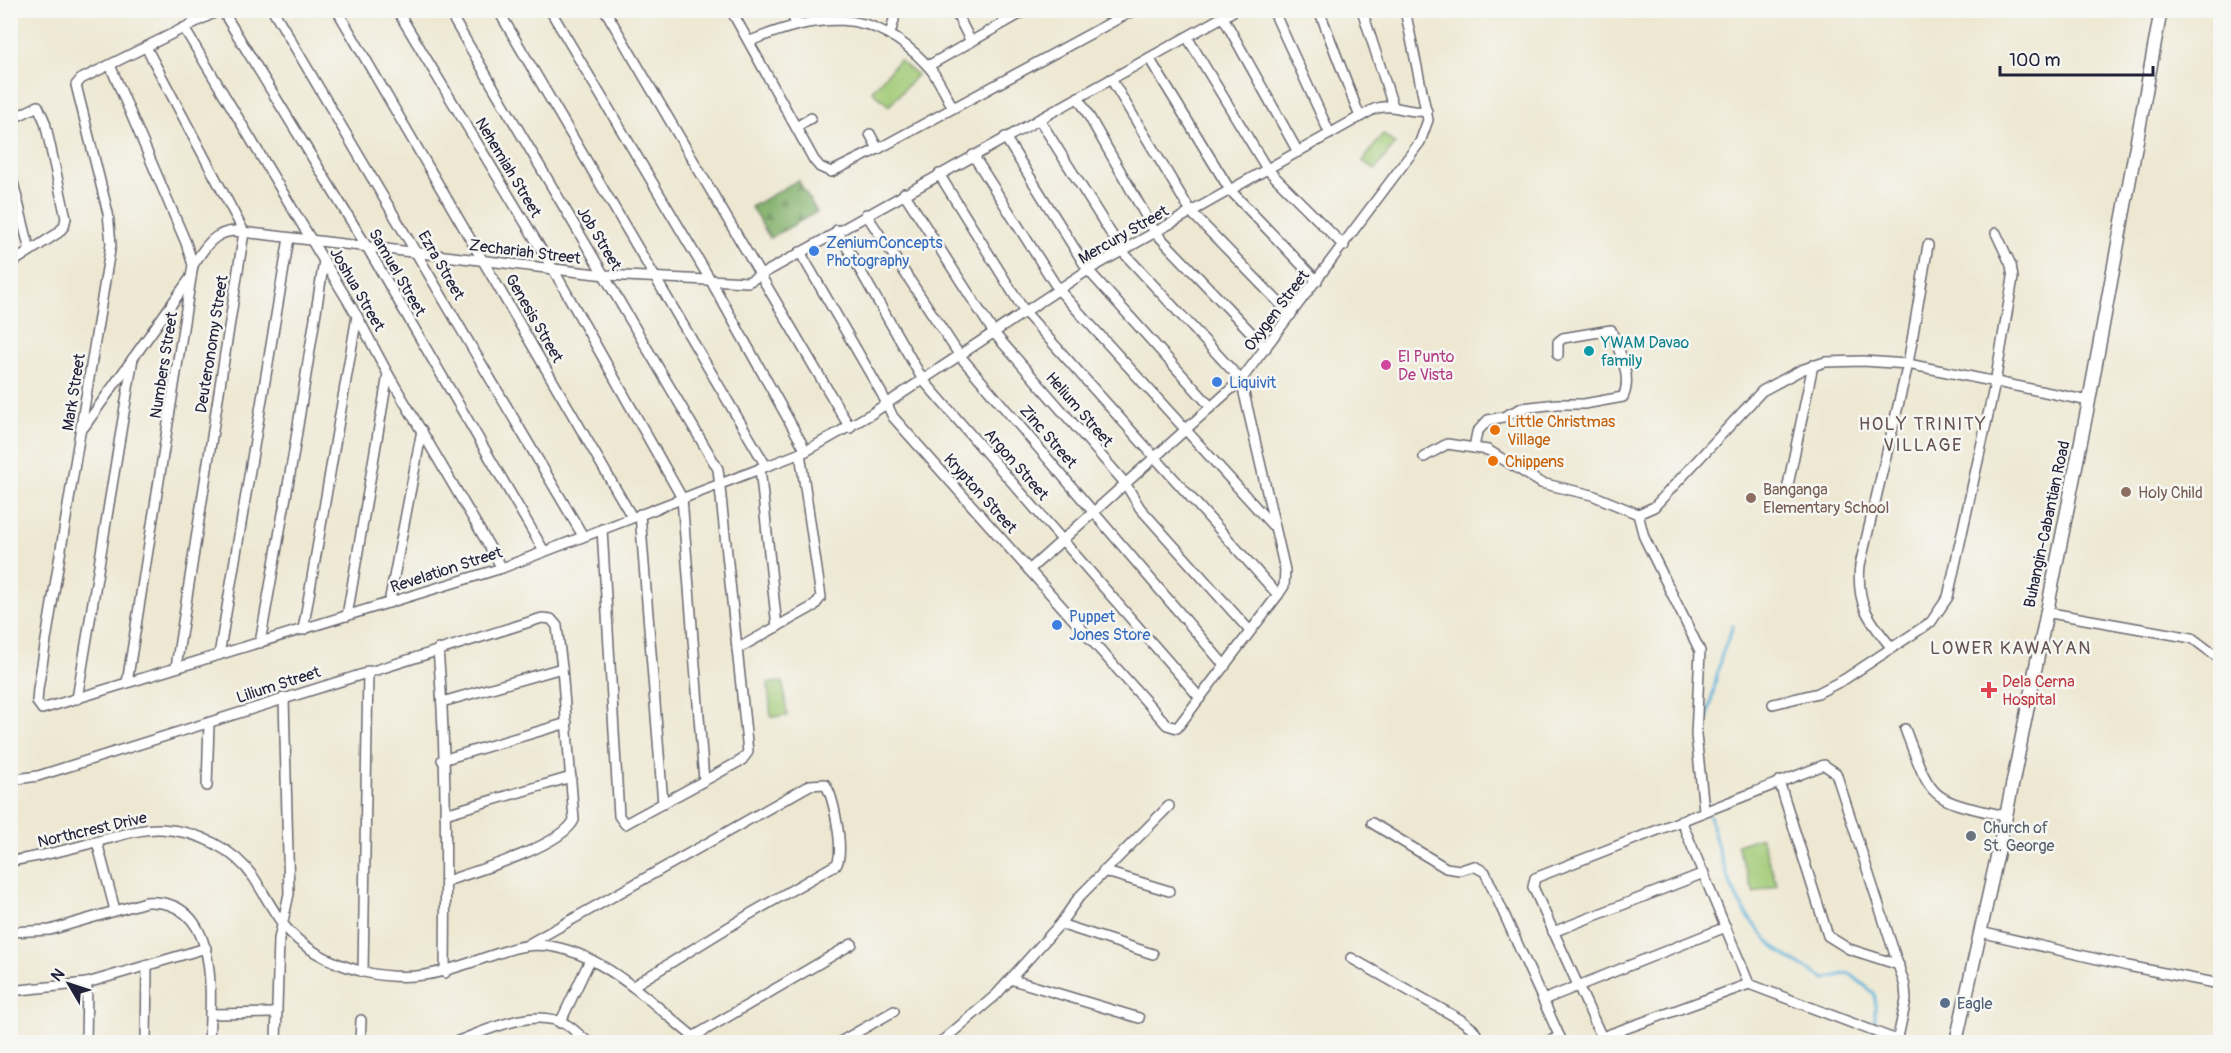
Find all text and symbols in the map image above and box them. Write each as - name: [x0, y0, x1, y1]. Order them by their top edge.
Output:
- scale bar: [2000, 39, 2153, 77]
- text: 100 m: [2009, 49, 2061, 72]
- street label: Nehemiah Street: [471, 114, 546, 221]
- street label: Mercury Street: [1075, 201, 1173, 269]
- street label: Job Street: [572, 203, 626, 275]
- street label: Samuel Street: [364, 225, 430, 320]
- street label: Ezra Street: [413, 227, 469, 304]
- place label: ZeniumConcepts Photography: [826, 233, 943, 271]
- street label: Zechariah Street: [468, 235, 582, 269]
- street label: Joshua Street: [325, 244, 389, 335]
- marker: ZeniumConcepts Photography: [807, 244, 821, 258]
- street label: Oxygen Street: [1240, 266, 1314, 355]
- street label: Genesis Street: [501, 271, 568, 367]
- street label: Deuteronomy Street: [191, 273, 233, 415]
- street label: Numbers Street: [146, 310, 182, 420]
- place label: YWAM Davao family: [1600, 333, 1689, 371]
- marker: YWAM Davao family: [1582, 344, 1596, 358]
- place label: El Punto De Vista: [1398, 347, 1455, 385]
- street label: Mark Street: [58, 351, 90, 432]
- marker: El Punto De Vista: [1379, 358, 1393, 372]
- street label: Helium Street: [1041, 368, 1118, 452]
- place label: Liquivit: [1229, 373, 1277, 393]
- marker: Liquivit: [1210, 375, 1224, 389]
- street label: Zinc Street: [1015, 401, 1082, 473]
- place label: Little Christmas Village: [1507, 412, 1615, 450]
- district label: HOLY TRINITY VILLAGE: [1859, 413, 1987, 457]
- marker: Little Christmas Village: [1488, 423, 1502, 437]
- street label: Argon Street: [980, 425, 1053, 505]
- street label: Buhangin-Cabantian Road: [2020, 439, 2074, 610]
- street label: Krypton Street: [939, 450, 1022, 538]
- place label: Chippens: [1505, 452, 1564, 472]
- marker: Chippens: [1486, 454, 1500, 468]
- place label: Banganga Elementary School: [1763, 480, 1889, 518]
- place label: Holy Child: [2138, 483, 2203, 503]
- marker: Holy Child: [2119, 485, 2133, 499]
- marker: Banganga Elementary School: [1744, 491, 1758, 505]
- street label: Revelation Street: [388, 542, 505, 597]
- place label: Puppet Jones Store: [1069, 607, 1150, 645]
- marker: Puppet Jones Store: [1050, 618, 1064, 632]
- district label: LOWER KAWAYAN: [1930, 637, 2092, 660]
- street label: Lilium Street: [234, 662, 323, 708]
- place label: Dela Cerna Hospital: [2002, 672, 2075, 710]
- marker: Dela Cerna Hospital: [1980, 681, 1998, 699]
- street label: Northcrest Drive: [36, 808, 149, 852]
- place label: Church of St. George: [1983, 818, 2055, 856]
- marker: Church of St. George: [1964, 829, 1978, 843]
- north arrow: [39, 954, 99, 1014]
- text: N: [47, 965, 69, 986]
- place label: Eagle: [1957, 994, 1993, 1014]
- marker: Eagle: [1938, 996, 1952, 1010]

